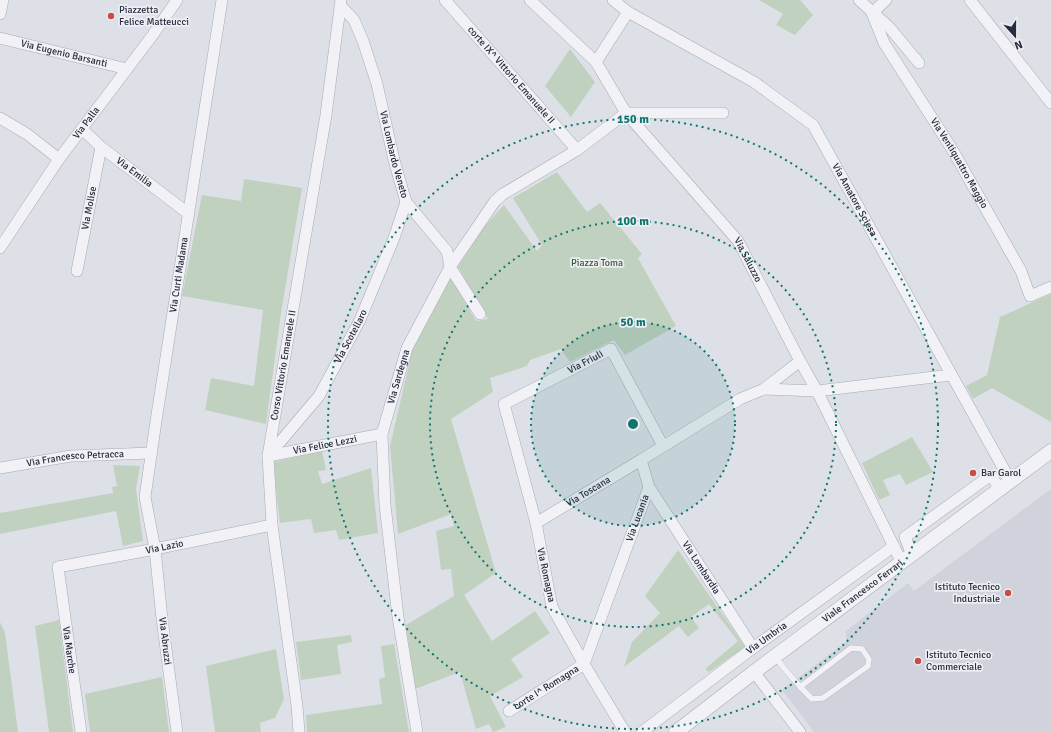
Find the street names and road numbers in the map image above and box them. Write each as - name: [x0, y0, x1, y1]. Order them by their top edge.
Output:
- street label: corte IX^ Vittorio Emanuele II: [465, 24, 557, 126]
- street label: Via Eugenio Barsanti: [20, 37, 109, 70]
- street label: Via Palla: [70, 104, 102, 141]
- street label: Via Lombardo Veneto: [377, 109, 411, 200]
- street label: Via Ventiquattro Maggio: [928, 116, 990, 211]
- street label: Via Emilia: [114, 155, 155, 190]
- street label: Via Amatore Sciesa: [829, 161, 880, 239]
- street label: Via Molise: [79, 185, 99, 231]
- street label: Via Saluzzo: [731, 235, 764, 284]
- street label: Via Curti Madama: [167, 236, 191, 313]
- street label: Via Scotellaro: [332, 308, 370, 365]
- street label: Corso Vittorio Emanuele II: [268, 309, 299, 421]
- street label: Via Sardegna: [385, 348, 412, 405]
- street label: Via Friuli: [566, 348, 605, 376]
- street label: Via Felice Lezzi: [292, 433, 358, 457]
- street label: Via Francesco Petracca: [26, 448, 124, 469]
- street label: Via Toscana: [564, 474, 613, 510]
- street label: Via Lucania: [623, 493, 652, 543]
- street label: Via Lazio: [145, 537, 185, 557]
- street label: Via Lombardia: [680, 539, 723, 596]
- street label: Via Romagna: [534, 547, 558, 603]
- street label: Viale Francesco Ferrari: [820, 557, 906, 625]
- street label: Via Abruzzi: [156, 616, 174, 666]
- street label: Via Umbria: [744, 619, 789, 657]
- street label: Via Marche: [60, 626, 78, 674]
- street label: corte I^ Romagna: [511, 663, 581, 713]

